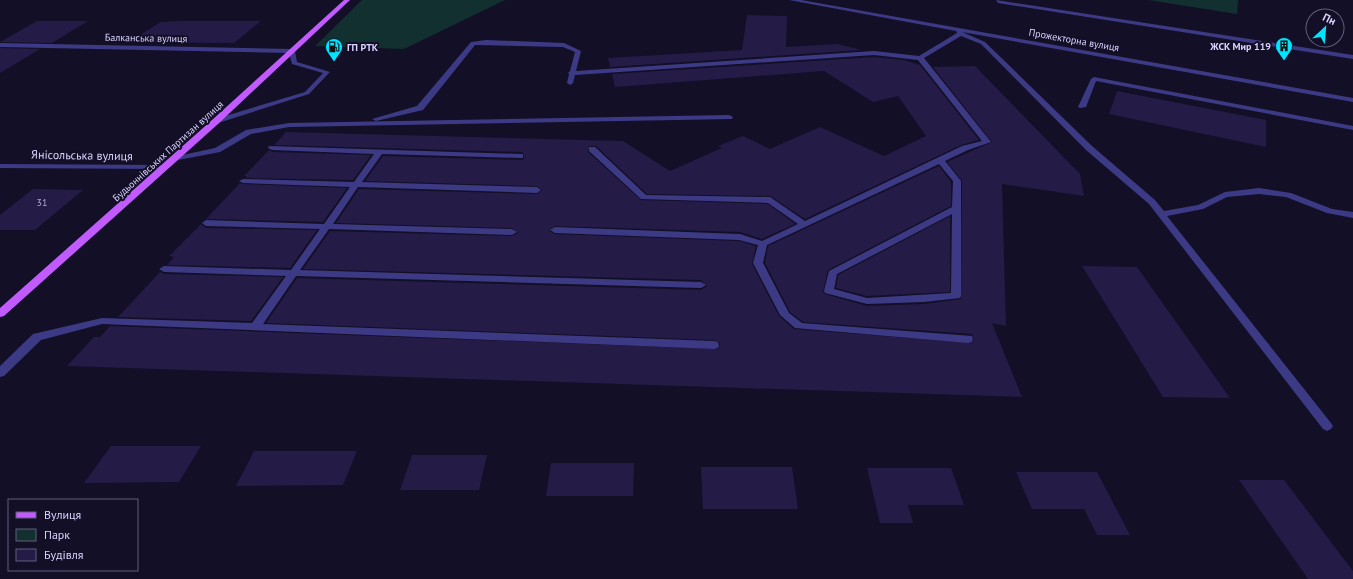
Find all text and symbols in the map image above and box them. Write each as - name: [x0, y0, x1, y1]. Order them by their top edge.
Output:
- north arrow: [1305, 8, 1345, 48]
- text: Пн: [1321, 10, 1338, 28]
- street label: Прожекторна вулиця: [1028, 26, 1120, 54]
- street label: Балканська вулиця: [105, 31, 188, 45]
- building icon: ЖСК Мир 119: [1274, 36, 1294, 61]
- fuel station icon: ГП РТК: [324, 37, 344, 62]
- place label: ЖСК Мир 119: [1209, 40, 1271, 53]
- place label: ГП РТК: [347, 41, 379, 54]
- street label: Будьоннівських Партизан вулиця: [110, 98, 226, 204]
- street label: Янісольська вулиця: [31, 147, 133, 163]
- house number: 31: [37, 196, 47, 209]
- legend: [8, 499, 138, 571]
- text: Вулиця: [44, 507, 81, 522]
- text: Парк: [44, 527, 70, 542]
- text: Будівля: [44, 547, 83, 562]

